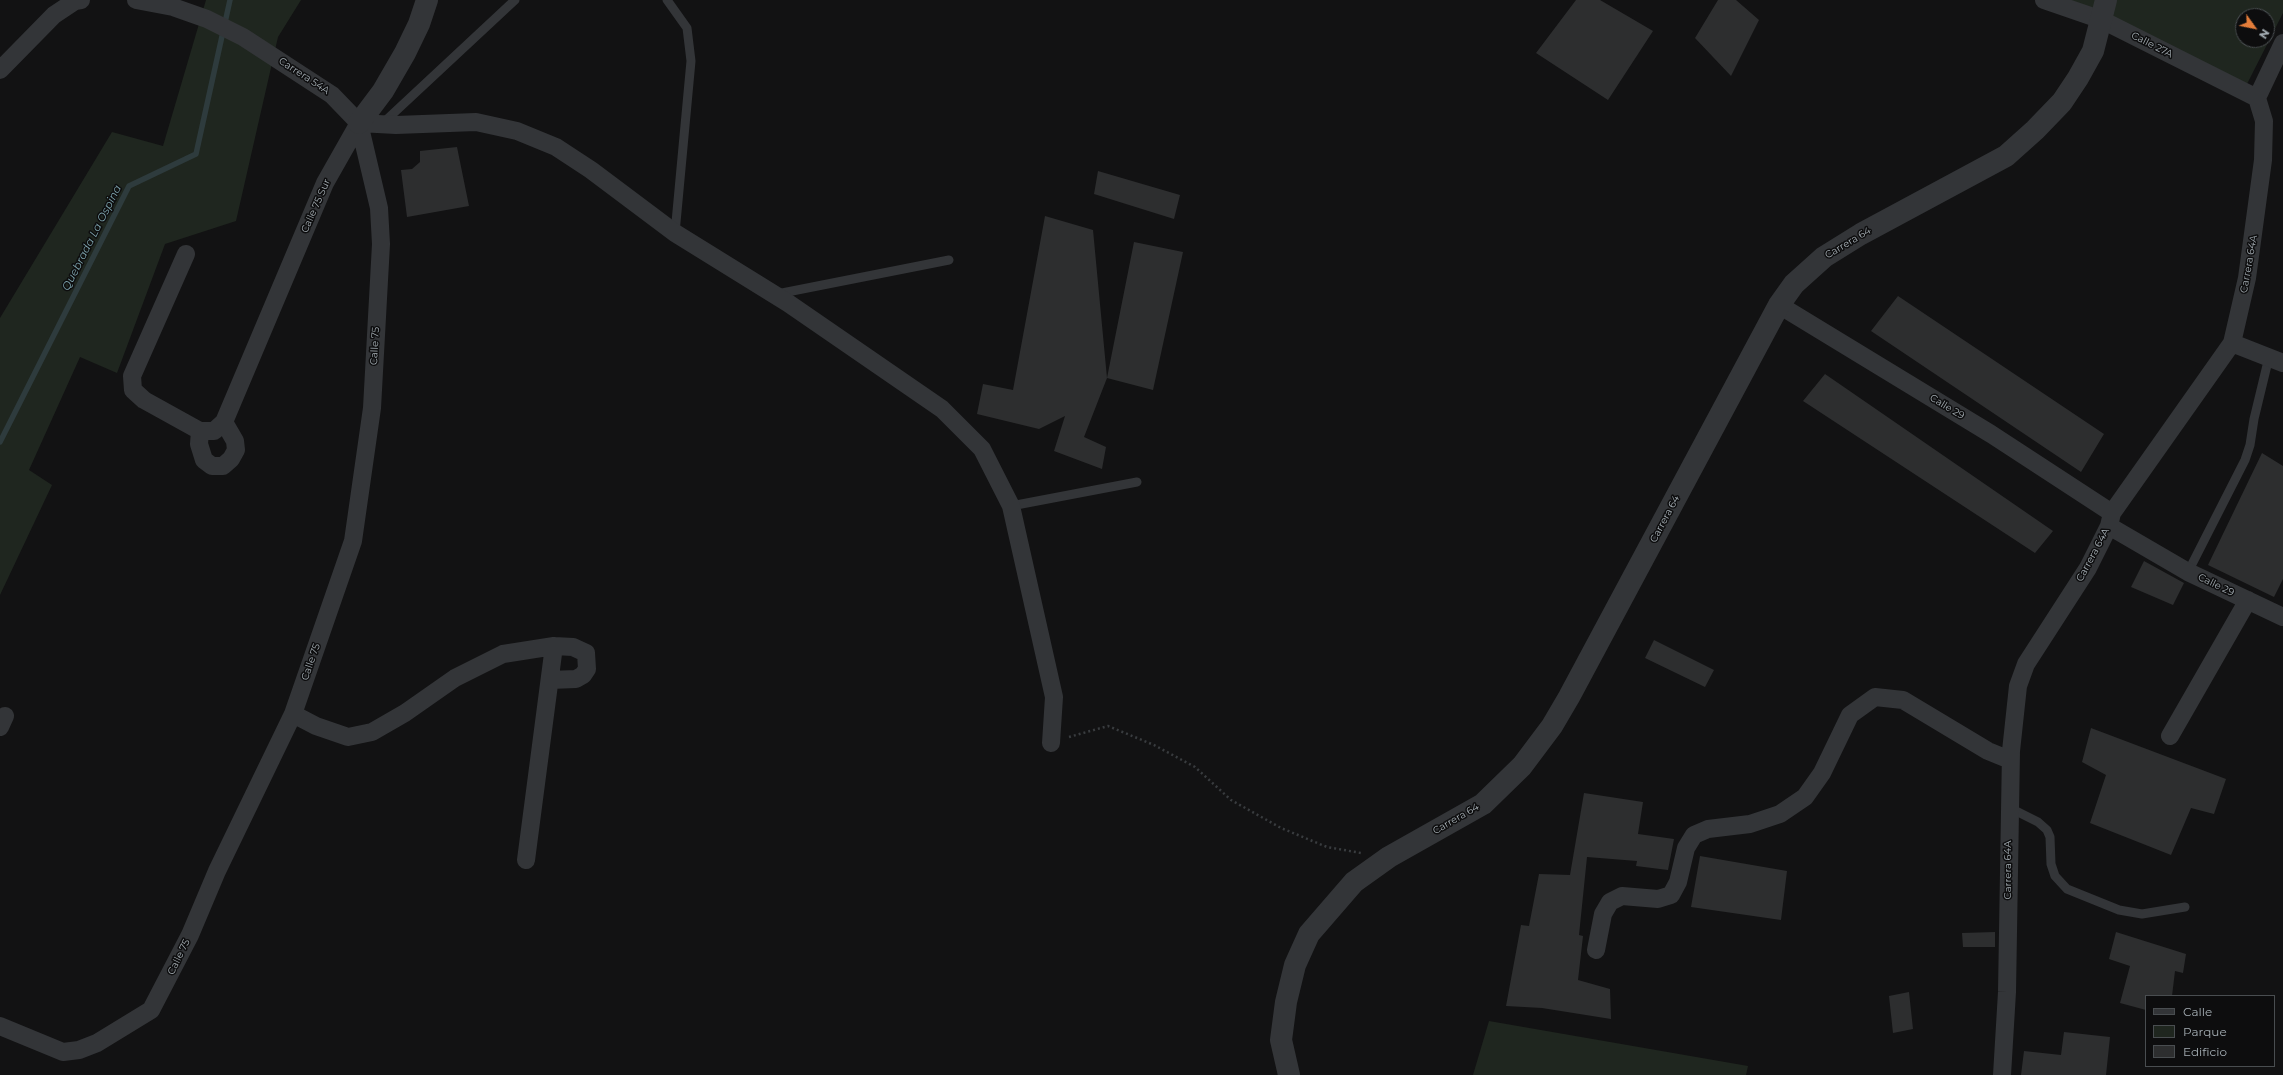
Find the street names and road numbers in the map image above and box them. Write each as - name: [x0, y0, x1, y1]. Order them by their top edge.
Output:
- street label: Calle 27A: [2129, 29, 2175, 61]
- street label: Carrera 54A: [276, 55, 332, 97]
- street label: Calle 75 Sur: [299, 177, 333, 235]
- street label: Carrera 64: [1823, 225, 1873, 261]
- street label: Carrera 64A: [2238, 234, 2260, 294]
- street label: Calle 75: [368, 327, 382, 365]
- street label: Calle 29: [1927, 392, 1967, 422]
- street label: Carrera 64: [1648, 493, 1682, 545]
- street label: Carrera 64A: [2074, 526, 2112, 584]
- street label: Calle 29: [2196, 571, 2236, 599]
- street label: Calle 75: [299, 642, 323, 682]
- street label: Carrera 64: [1431, 801, 1481, 837]
- street label: Carrera 64A: [2002, 841, 2014, 899]
- street label: Calle 75: [165, 937, 193, 977]

